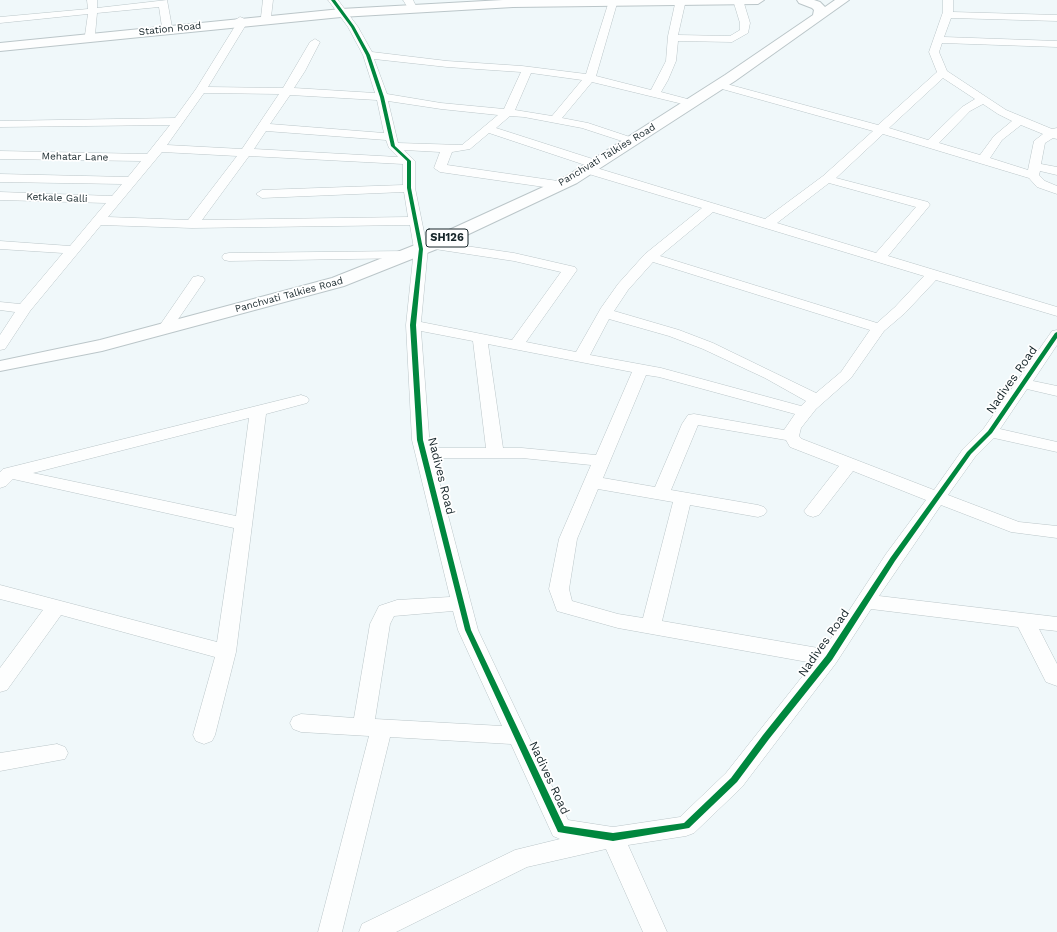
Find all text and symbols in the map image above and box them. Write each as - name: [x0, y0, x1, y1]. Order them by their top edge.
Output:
- street label: Station Road: [138, 20, 202, 38]
- street label: Panchvati Talkies Road: [556, 121, 658, 189]
- street label: Mehatar Lane: [41, 150, 109, 164]
- street label: Ketkale Galli: [26, 191, 88, 205]
- road number: SH126: [426, 229, 468, 247]
- street label: Panchvati Talkies Road: [234, 275, 344, 315]
- street label: Nadives Road: [983, 343, 1041, 417]
- street label: Nadives Road: [424, 436, 458, 516]
- street label: Nadives Road: [795, 606, 853, 680]
- street label: Nadives Road: [526, 739, 572, 817]

